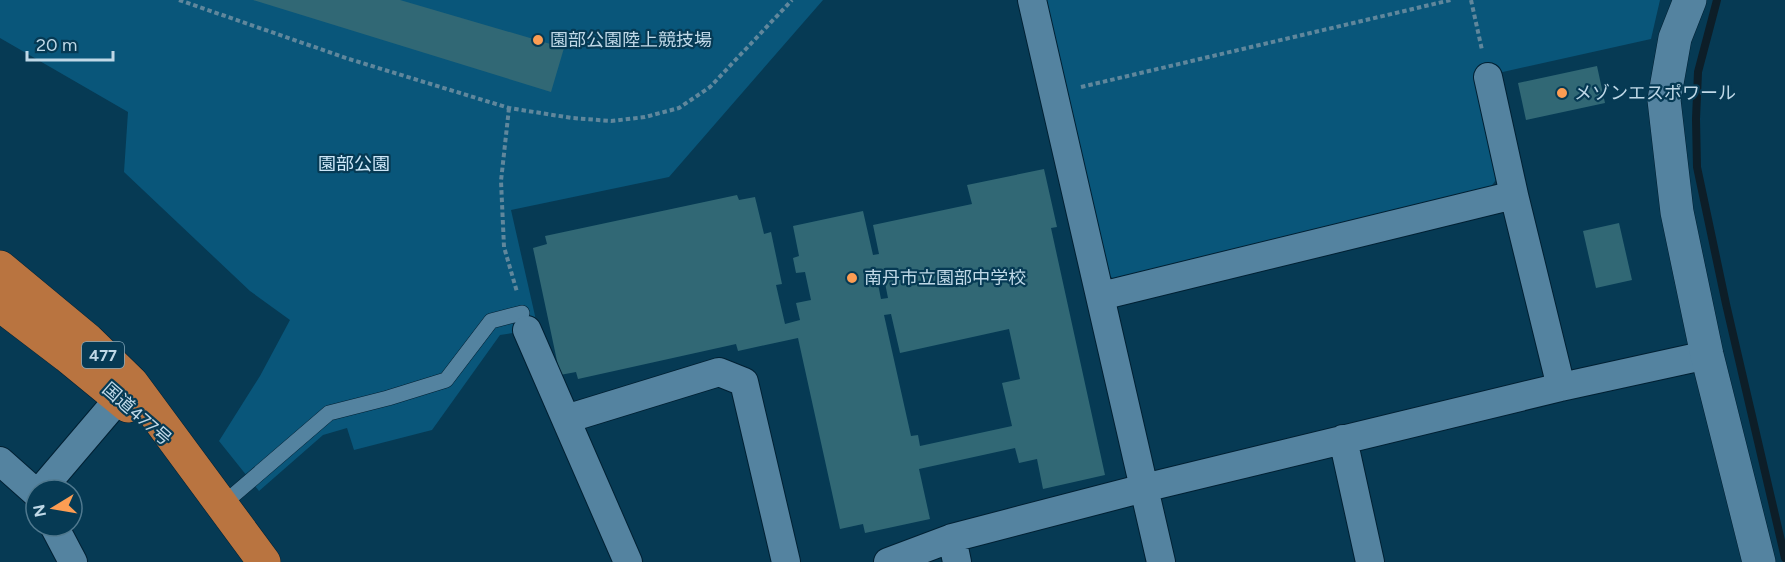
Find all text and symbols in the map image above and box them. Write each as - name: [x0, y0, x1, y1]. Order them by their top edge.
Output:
- scale bar: [27, 24, 112, 62]
- place label: 園部公園陸上競技場: [550, 29, 712, 51]
- marker: 園部公園陸上競技場: [531, 33, 545, 47]
- text: 20 m: [36, 34, 77, 56]
- place label: メゾンエスポワール: [1574, 82, 1736, 104]
- marker: メゾンエスポワール: [1555, 86, 1569, 100]
- park label: 園部公園: [318, 153, 390, 175]
- place label: 南丹市立園部中学校: [864, 267, 1026, 289]
- marker: 南丹市立園部中学校: [845, 271, 859, 285]
- road number: 477: [82, 342, 124, 368]
- street label: 国道477号: [98, 378, 176, 450]
- north arrow: [24, 478, 84, 538]
- text: N: [29, 503, 50, 519]

